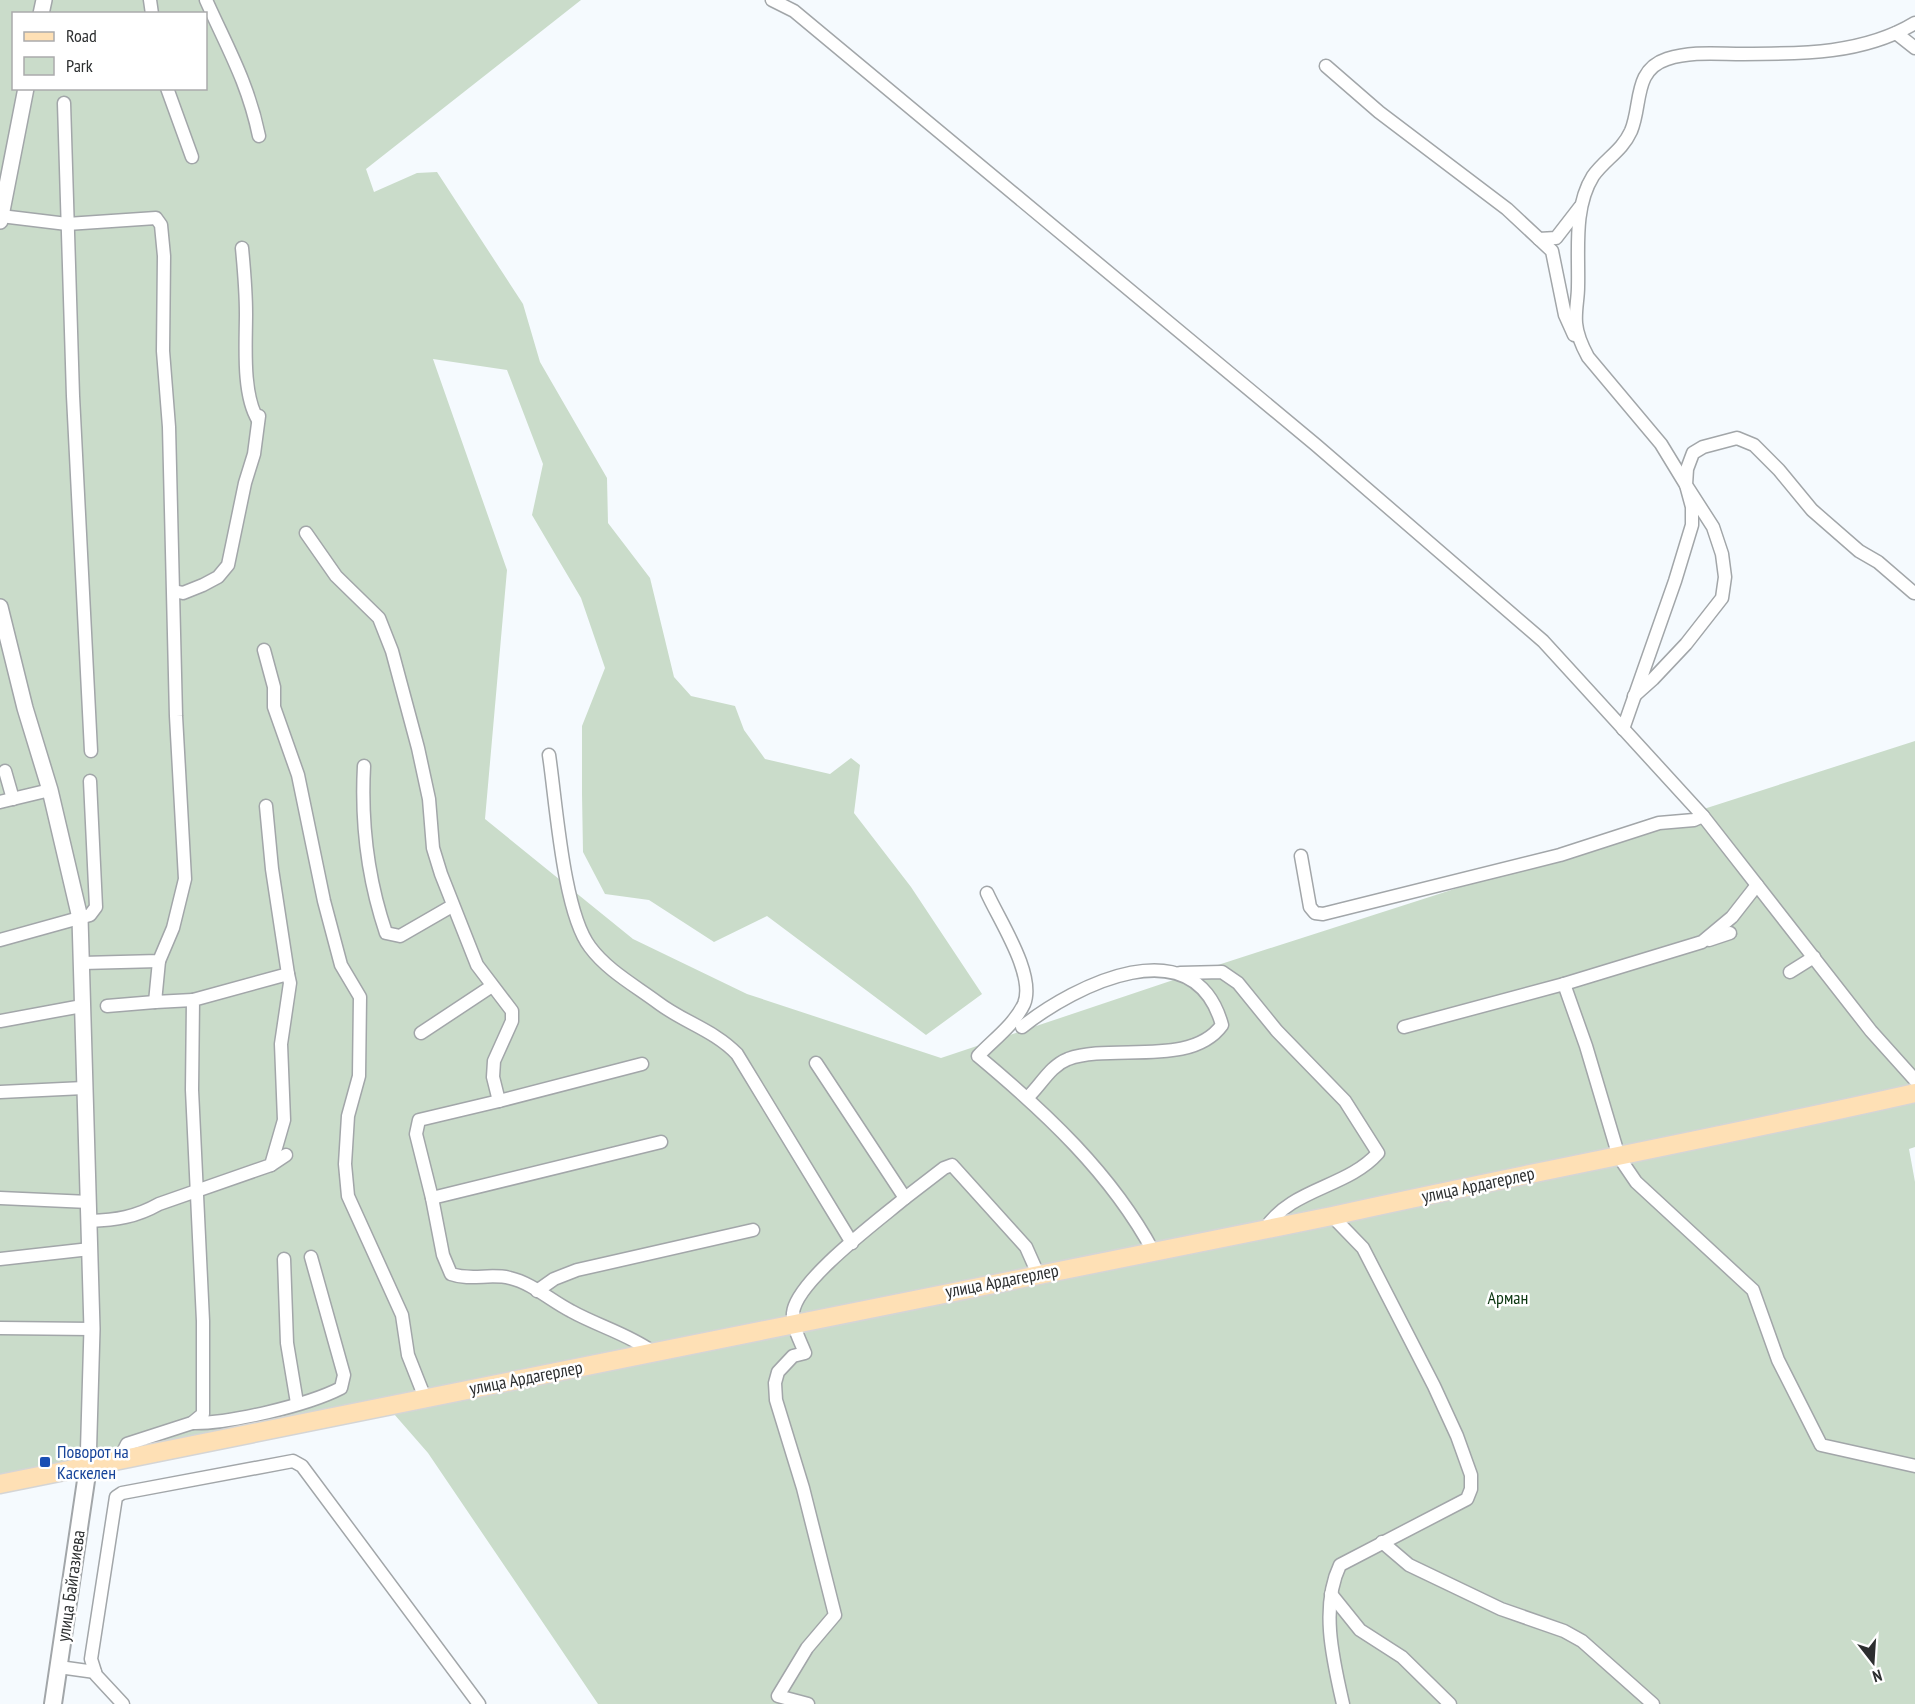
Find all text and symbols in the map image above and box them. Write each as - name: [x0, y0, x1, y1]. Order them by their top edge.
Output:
- legend: [12, 12, 207, 90]
- text: Road: [66, 24, 97, 47]
- text: Park: [66, 54, 93, 77]
- street label: улица Ардагерлер: [1419, 1161, 1537, 1208]
- street label: улица Ардагерлер: [943, 1258, 1061, 1303]
- park label: Арман: [1488, 1286, 1528, 1309]
- street label: улица Ардагерлер: [467, 1355, 585, 1400]
- place label: Поворот на Каскелен: [57, 1440, 129, 1484]
- marker: Поворот на Каскелен: [38, 1455, 52, 1469]
- street label: улица Байгазиева: [51, 1529, 90, 1643]
- north arrow: [1843, 1632, 1903, 1692]
- text: N: [1870, 1666, 1884, 1687]

